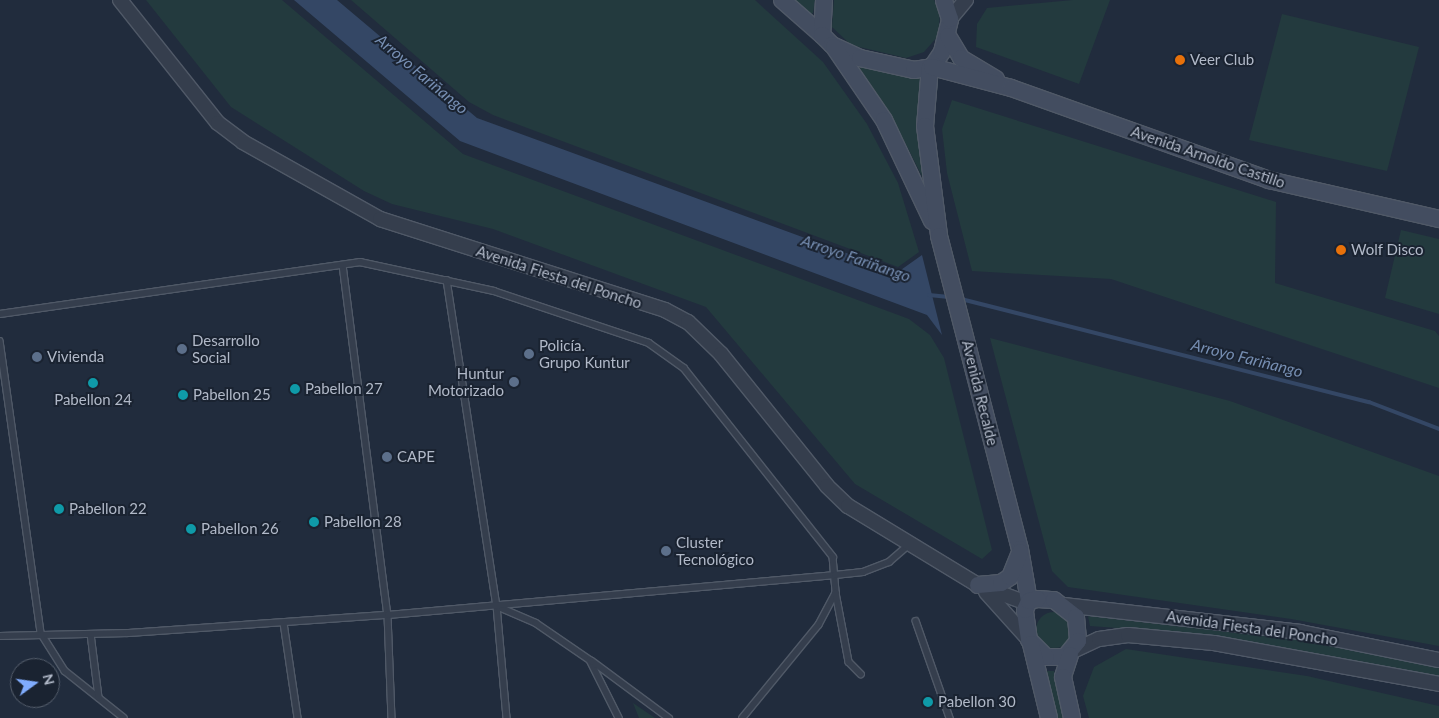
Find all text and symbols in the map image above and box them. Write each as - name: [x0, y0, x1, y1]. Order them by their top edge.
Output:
- water label: Arroyo Fariñango: [372, 30, 472, 118]
- place label: Veer Club: [1190, 51, 1254, 69]
- marker: Veer Club: [1174, 54, 1186, 66]
- street label: Avenida Arnoldo Castillo: [1128, 122, 1288, 192]
- water label: Arroyo Fariñango: [799, 230, 913, 286]
- place label: Wolf Disco: [1351, 241, 1424, 259]
- street label: Avenida Fiesta del Poncho: [474, 242, 644, 312]
- marker: Wolf Disco: [1335, 244, 1347, 256]
- place label: Desarrollo Social: [192, 331, 260, 366]
- water label: Arroyo Fariñango: [1189, 335, 1305, 381]
- place label: Policía. Grupo Kuntur: [539, 336, 630, 371]
- street label: Avenida Recalde: [958, 338, 1002, 448]
- marker: Desarrollo Social: [176, 343, 188, 355]
- place label: Vivienda: [47, 348, 104, 366]
- marker: Policía. Grupo Kuntur: [523, 348, 535, 360]
- marker: Vivienda: [31, 351, 43, 363]
- place label: Huntur Motorizado: [428, 364, 504, 399]
- marker: Huntur Motorizado: [508, 376, 520, 388]
- marker: Pabellon 24: [87, 377, 99, 389]
- place label: Pabellon 27: [305, 380, 383, 398]
- marker: Pabellon 27: [289, 383, 301, 395]
- place label: Pabellon 25: [193, 386, 271, 404]
- marker: Pabellon 25: [177, 389, 189, 401]
- place label: Pabellon 24: [54, 391, 132, 409]
- place label: CAPE: [397, 448, 435, 466]
- marker: CAPE: [381, 451, 393, 463]
- place label: Pabellon 22: [69, 500, 147, 518]
- marker: Pabellon 22: [53, 503, 65, 515]
- place label: Pabellon 28: [324, 513, 402, 531]
- marker: Pabellon 28: [308, 516, 320, 528]
- place label: Pabellon 26: [201, 520, 279, 538]
- marker: Pabellon 26: [185, 523, 197, 535]
- place label: Cluster Tecnológico: [676, 533, 754, 568]
- marker: Cluster Tecnológico: [660, 545, 672, 557]
- street label: Avenida Fiesta del Poncho: [1165, 607, 1339, 649]
- north arrow: [10, 658, 60, 708]
- text: N: [40, 672, 59, 687]
- place label: Pabellon 30: [938, 693, 1016, 711]
- marker: Pabellon 30: [922, 696, 934, 708]

